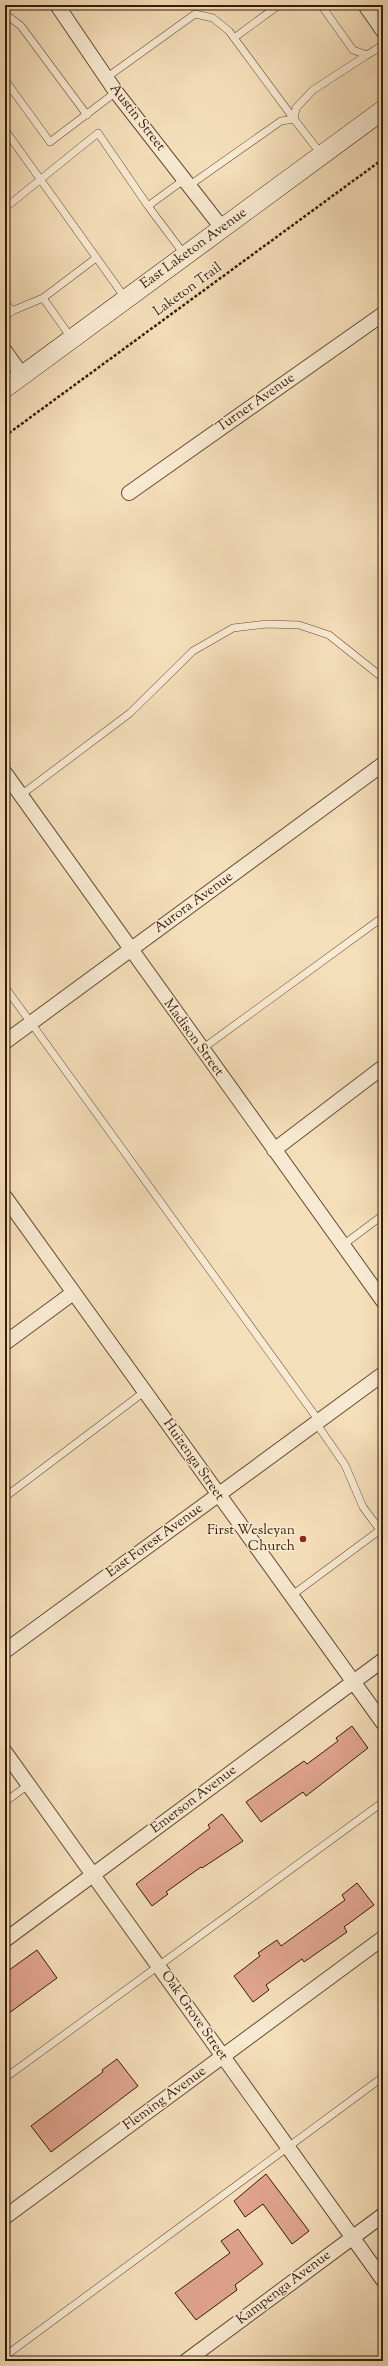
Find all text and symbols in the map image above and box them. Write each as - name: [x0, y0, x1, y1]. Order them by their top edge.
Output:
- street label: Austin Street: [104, 80, 170, 156]
- street label: East Laketon Avenue: [137, 203, 251, 295]
- street label: Laketon Trail: [150, 258, 227, 322]
- street label: Turner Avenue: [213, 369, 299, 437]
- street label: Aurora Avenue: [150, 867, 238, 939]
- street label: Madison Street: [158, 995, 228, 1081]
- street label: Huizenga Street: [157, 1415, 229, 1505]
- street label: East Forest Avenue: [103, 1499, 207, 1583]
- place label: First Wesleyan Church: [207, 1521, 295, 1557]
- marker: First Wesleyan Church: [298, 1534, 308, 1544]
- street label: Emerson Avenue: [147, 1761, 241, 1839]
- street label: Oak Grove Street: [156, 1967, 233, 2065]
- street label: Fleming Avenue: [119, 2062, 211, 2136]
- street label: Kampenga Avenue: [233, 2246, 335, 2330]

